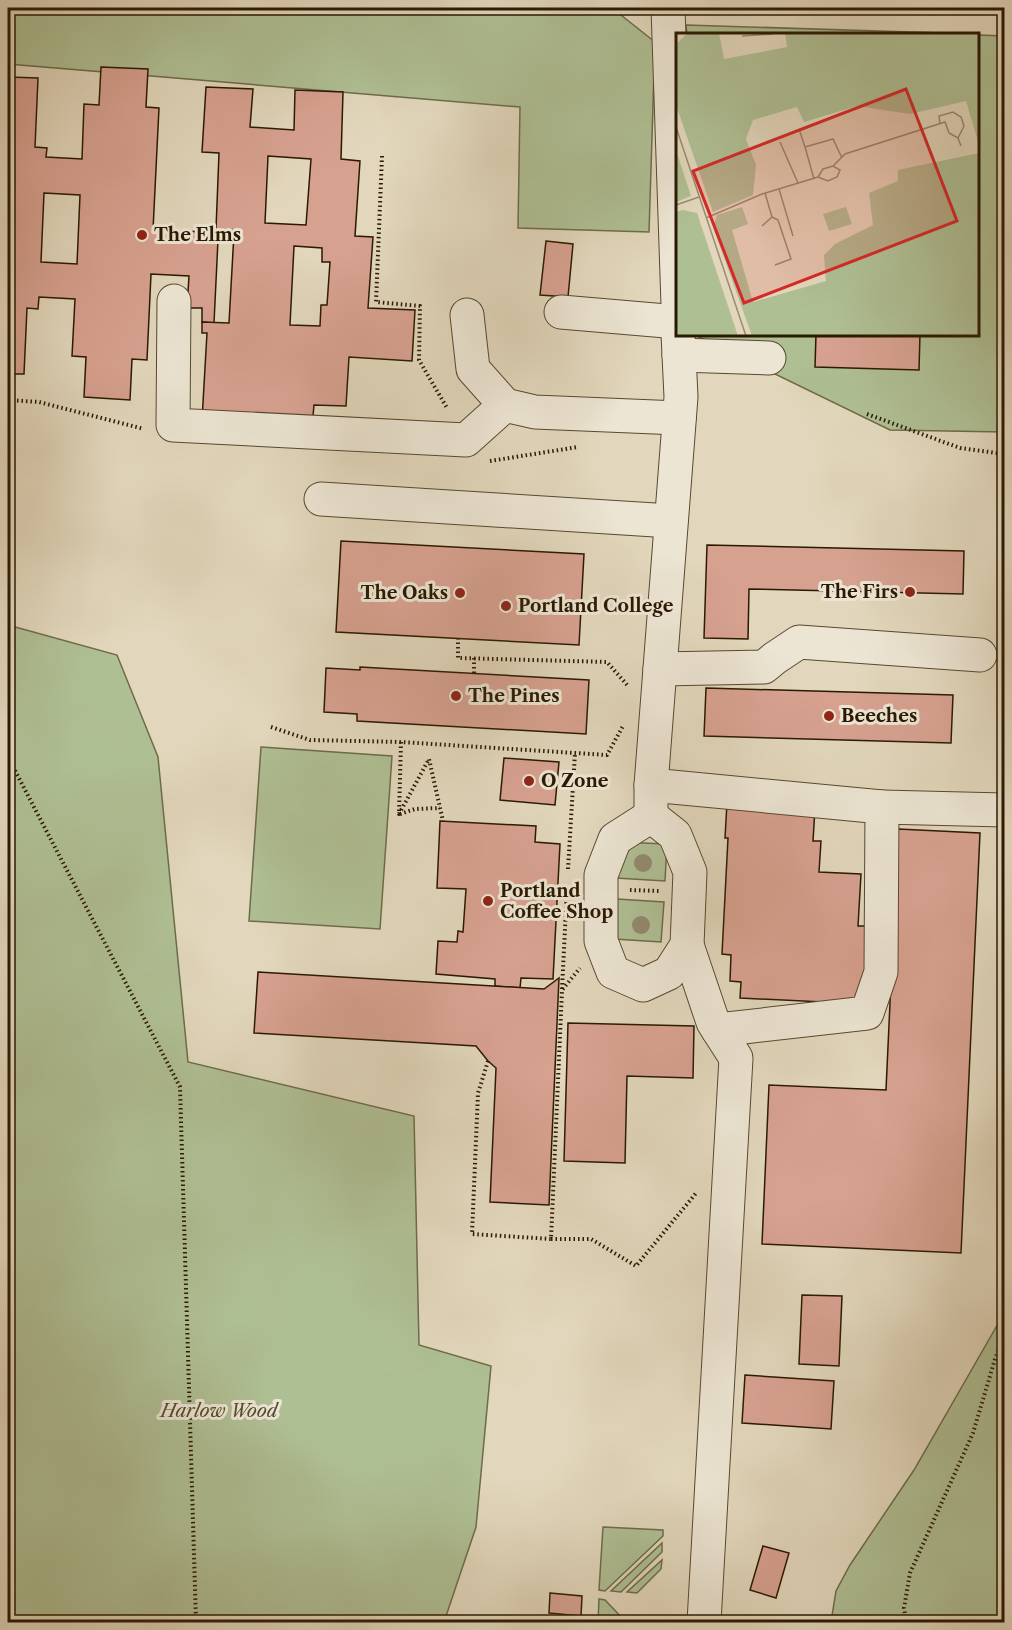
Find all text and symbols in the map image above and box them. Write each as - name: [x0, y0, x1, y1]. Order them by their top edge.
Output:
- inset map: [676, 33, 979, 336]
- place label: The Elms: [154, 224, 241, 246]
- marker: The Elms: [135, 228, 149, 242]
- place label: The Firs: [821, 581, 898, 603]
- place label: The Oaks: [361, 582, 448, 604]
- marker: The Firs: [903, 585, 917, 599]
- marker: The Oaks: [453, 586, 467, 600]
- place label: Portland College: [518, 595, 674, 617]
- marker: Portland College: [499, 599, 513, 613]
- place label: The Pines: [468, 685, 560, 707]
- marker: The Pines: [449, 689, 463, 703]
- place label: Beeches: [841, 705, 917, 727]
- marker: Beeches: [822, 709, 836, 723]
- place label: O Zone: [541, 770, 609, 792]
- marker: O Zone: [522, 774, 536, 788]
- place label: Portland Coffee Shop: [500, 880, 613, 923]
- marker: Portland Coffee Shop: [481, 894, 495, 908]
- park label: Harlow Wood: [159, 1400, 280, 1422]

